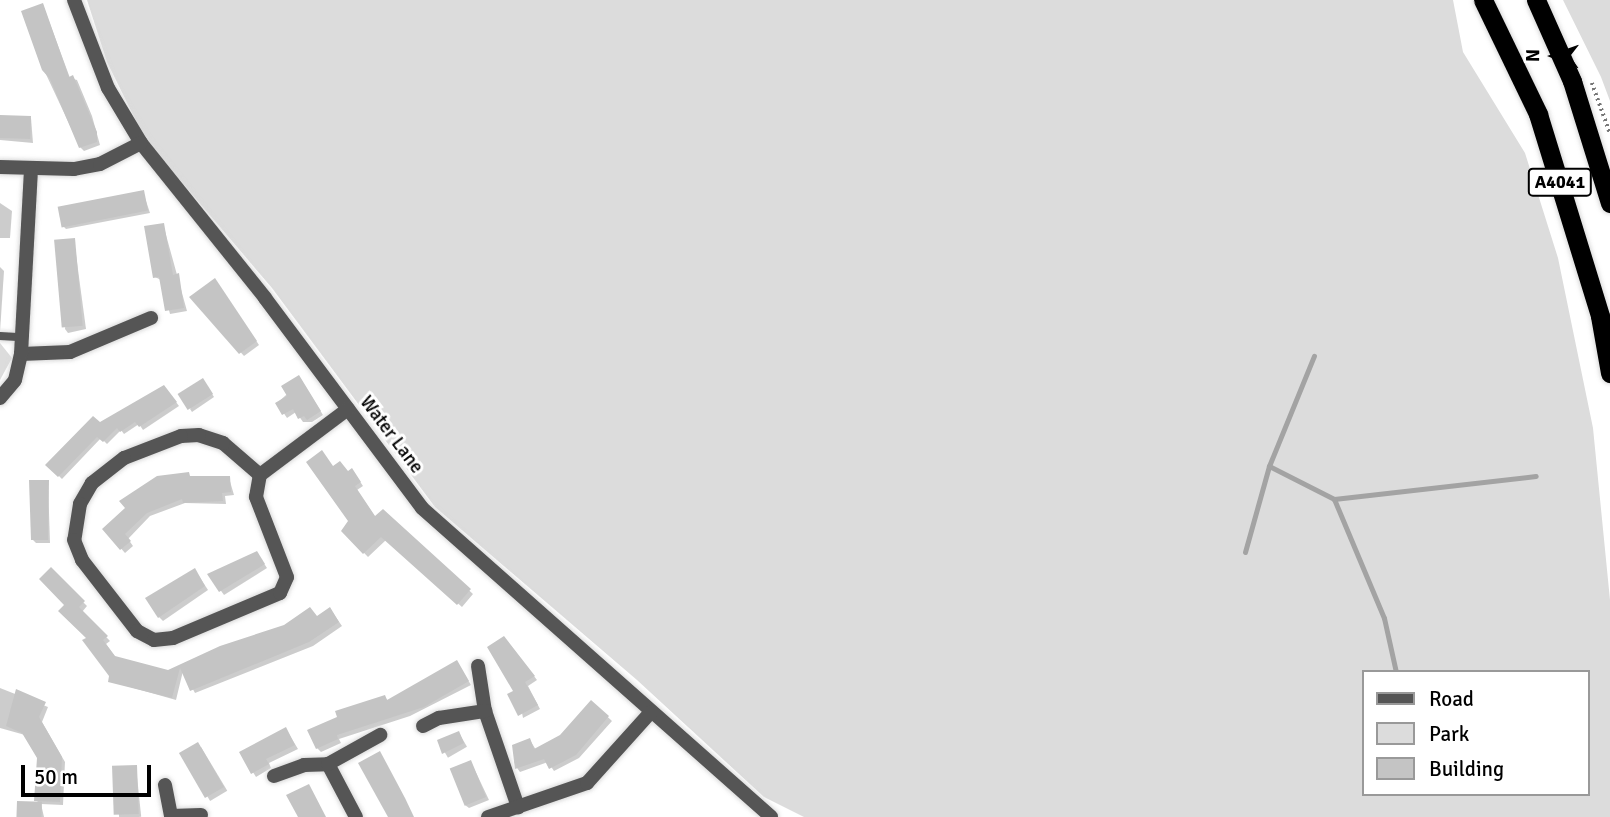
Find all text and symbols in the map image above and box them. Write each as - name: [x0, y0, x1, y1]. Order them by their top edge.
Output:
- north arrow: [1519, 21, 1589, 91]
- text: N: [1521, 49, 1545, 62]
- road number: A4041: [1527, 168, 1593, 196]
- street label: Water Lane: [354, 392, 428, 478]
- legend: [1362, 670, 1589, 796]
- text: Road: [1429, 686, 1474, 712]
- text: Park: [1429, 721, 1469, 747]
- scale bar: [24, 750, 154, 794]
- text: Building: [1429, 756, 1504, 782]
- text: 50 m: [34, 764, 78, 790]

